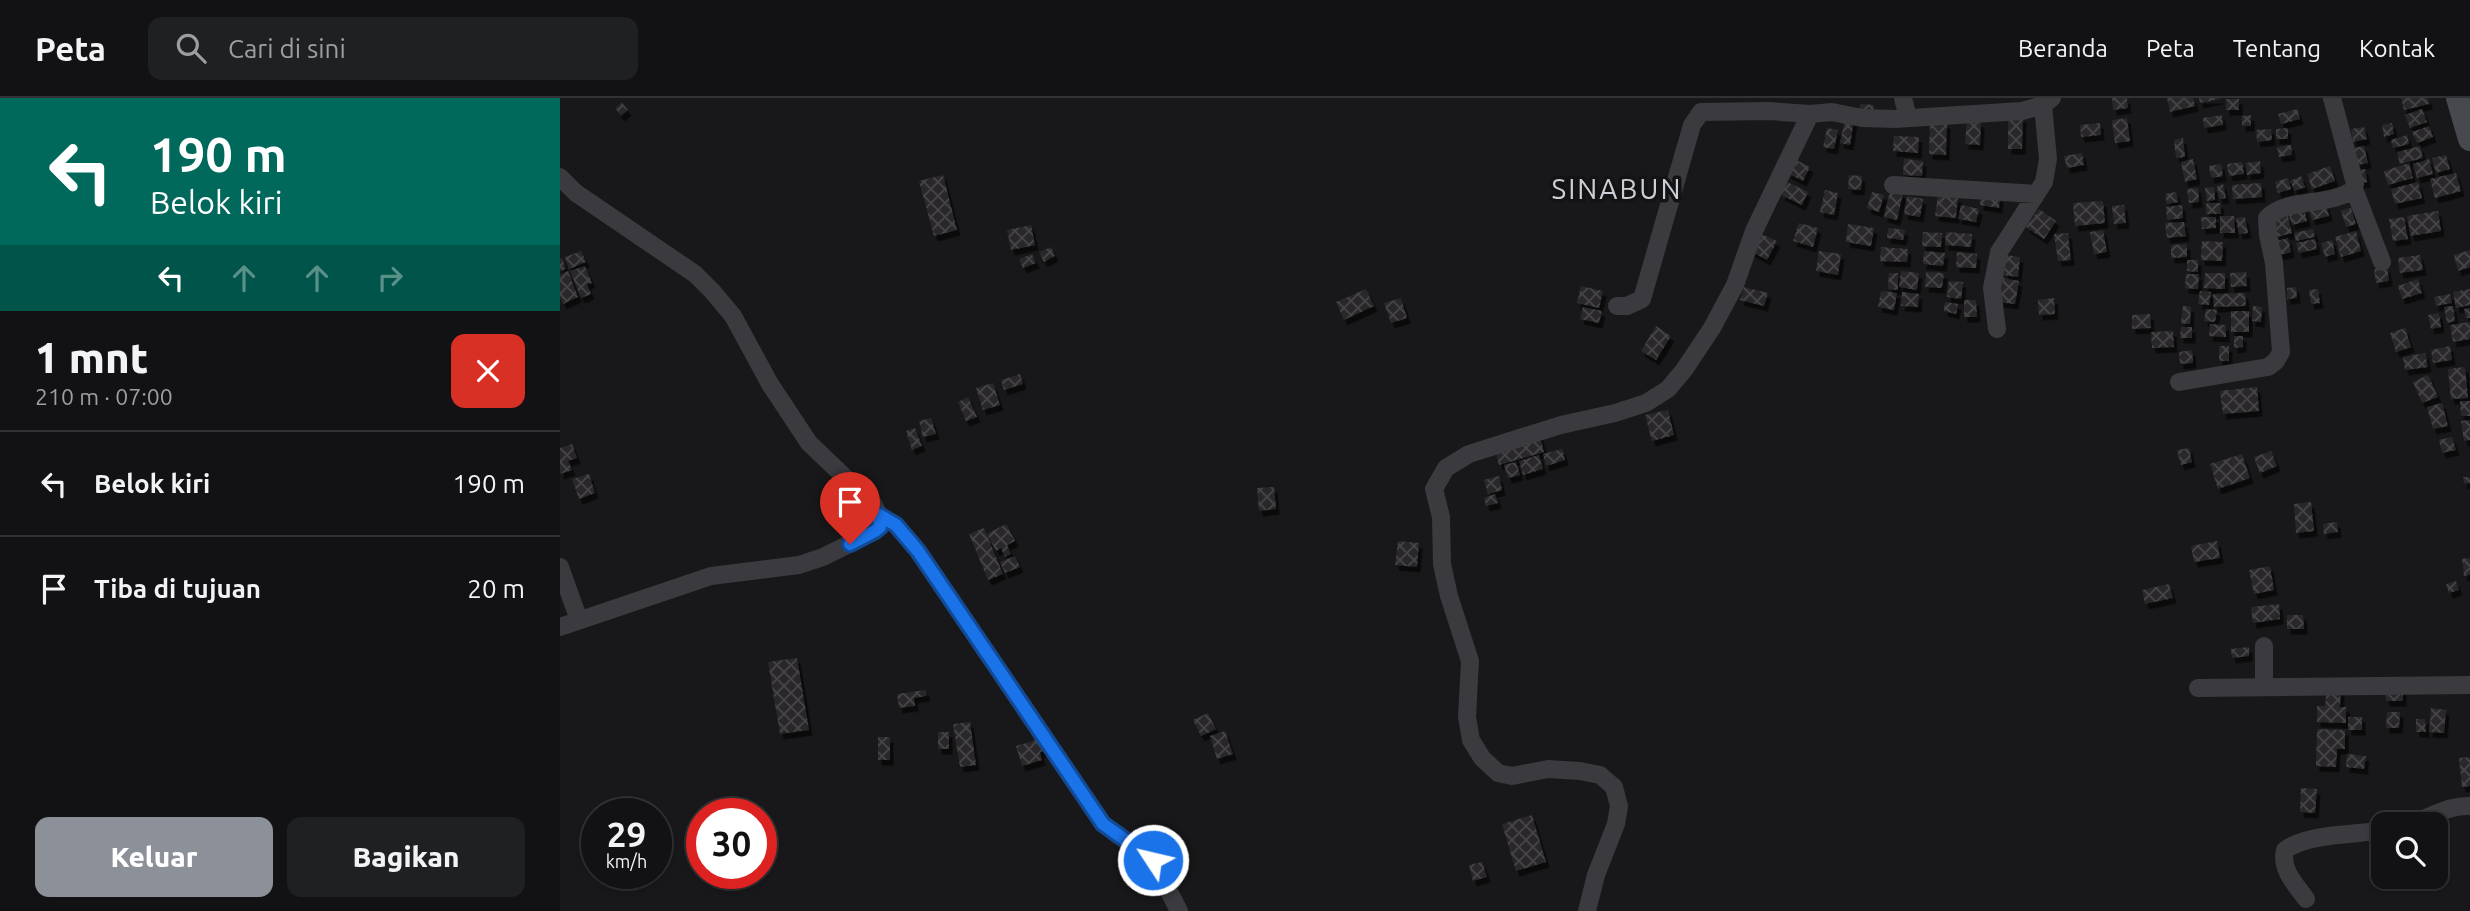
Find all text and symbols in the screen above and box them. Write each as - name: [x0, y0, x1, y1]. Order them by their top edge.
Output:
- search box: [148, 17, 638, 80]
- icon: search: [172, 29, 210, 67]
- text: Peta: [35, 30, 106, 67]
- text: Cari di sini: [228, 34, 346, 63]
- text: Beranda: [2018, 35, 2108, 62]
- text: Peta: [2146, 35, 2195, 62]
- text: Tentang: [2233, 35, 2321, 62]
- text: Kontak: [2359, 35, 2435, 62]
- icon: left: [35, 126, 126, 217]
- text: 190 m: [150, 126, 287, 181]
- district label: SINABUN: [1552, 173, 1682, 204]
- text: Belok kiri: [150, 184, 282, 220]
- icon: left: [152, 259, 190, 297]
- icon: ahead: [225, 259, 263, 297]
- icon: ahead: [298, 259, 336, 297]
- icon: right: [371, 259, 409, 297]
- text: 1 mnt: [35, 334, 148, 381]
- button: close: [451, 334, 525, 408]
- text: 210 m · 07:00: [35, 384, 173, 409]
- icon: left: [35, 465, 73, 503]
- text: Belok kiri: [94, 469, 210, 498]
- text: 190 m: [453, 469, 525, 498]
- pin: [820, 472, 880, 544]
- icon: arrive: [831, 483, 869, 521]
- icon: arrive: [35, 570, 73, 608]
- text: Tiba di tujuan: [94, 574, 261, 603]
- text: 20 m: [467, 574, 525, 603]
- speed limit sign: 30: [686, 798, 777, 889]
- map controls: [2371, 812, 2448, 889]
- button: search: [2371, 812, 2448, 889]
- text: 29: [607, 814, 646, 854]
- button: Keluar: [35, 817, 273, 897]
- button: Bagikan: [287, 817, 525, 897]
- position arrow: [1116, 823, 1190, 897]
- text: km/h: [606, 851, 647, 871]

